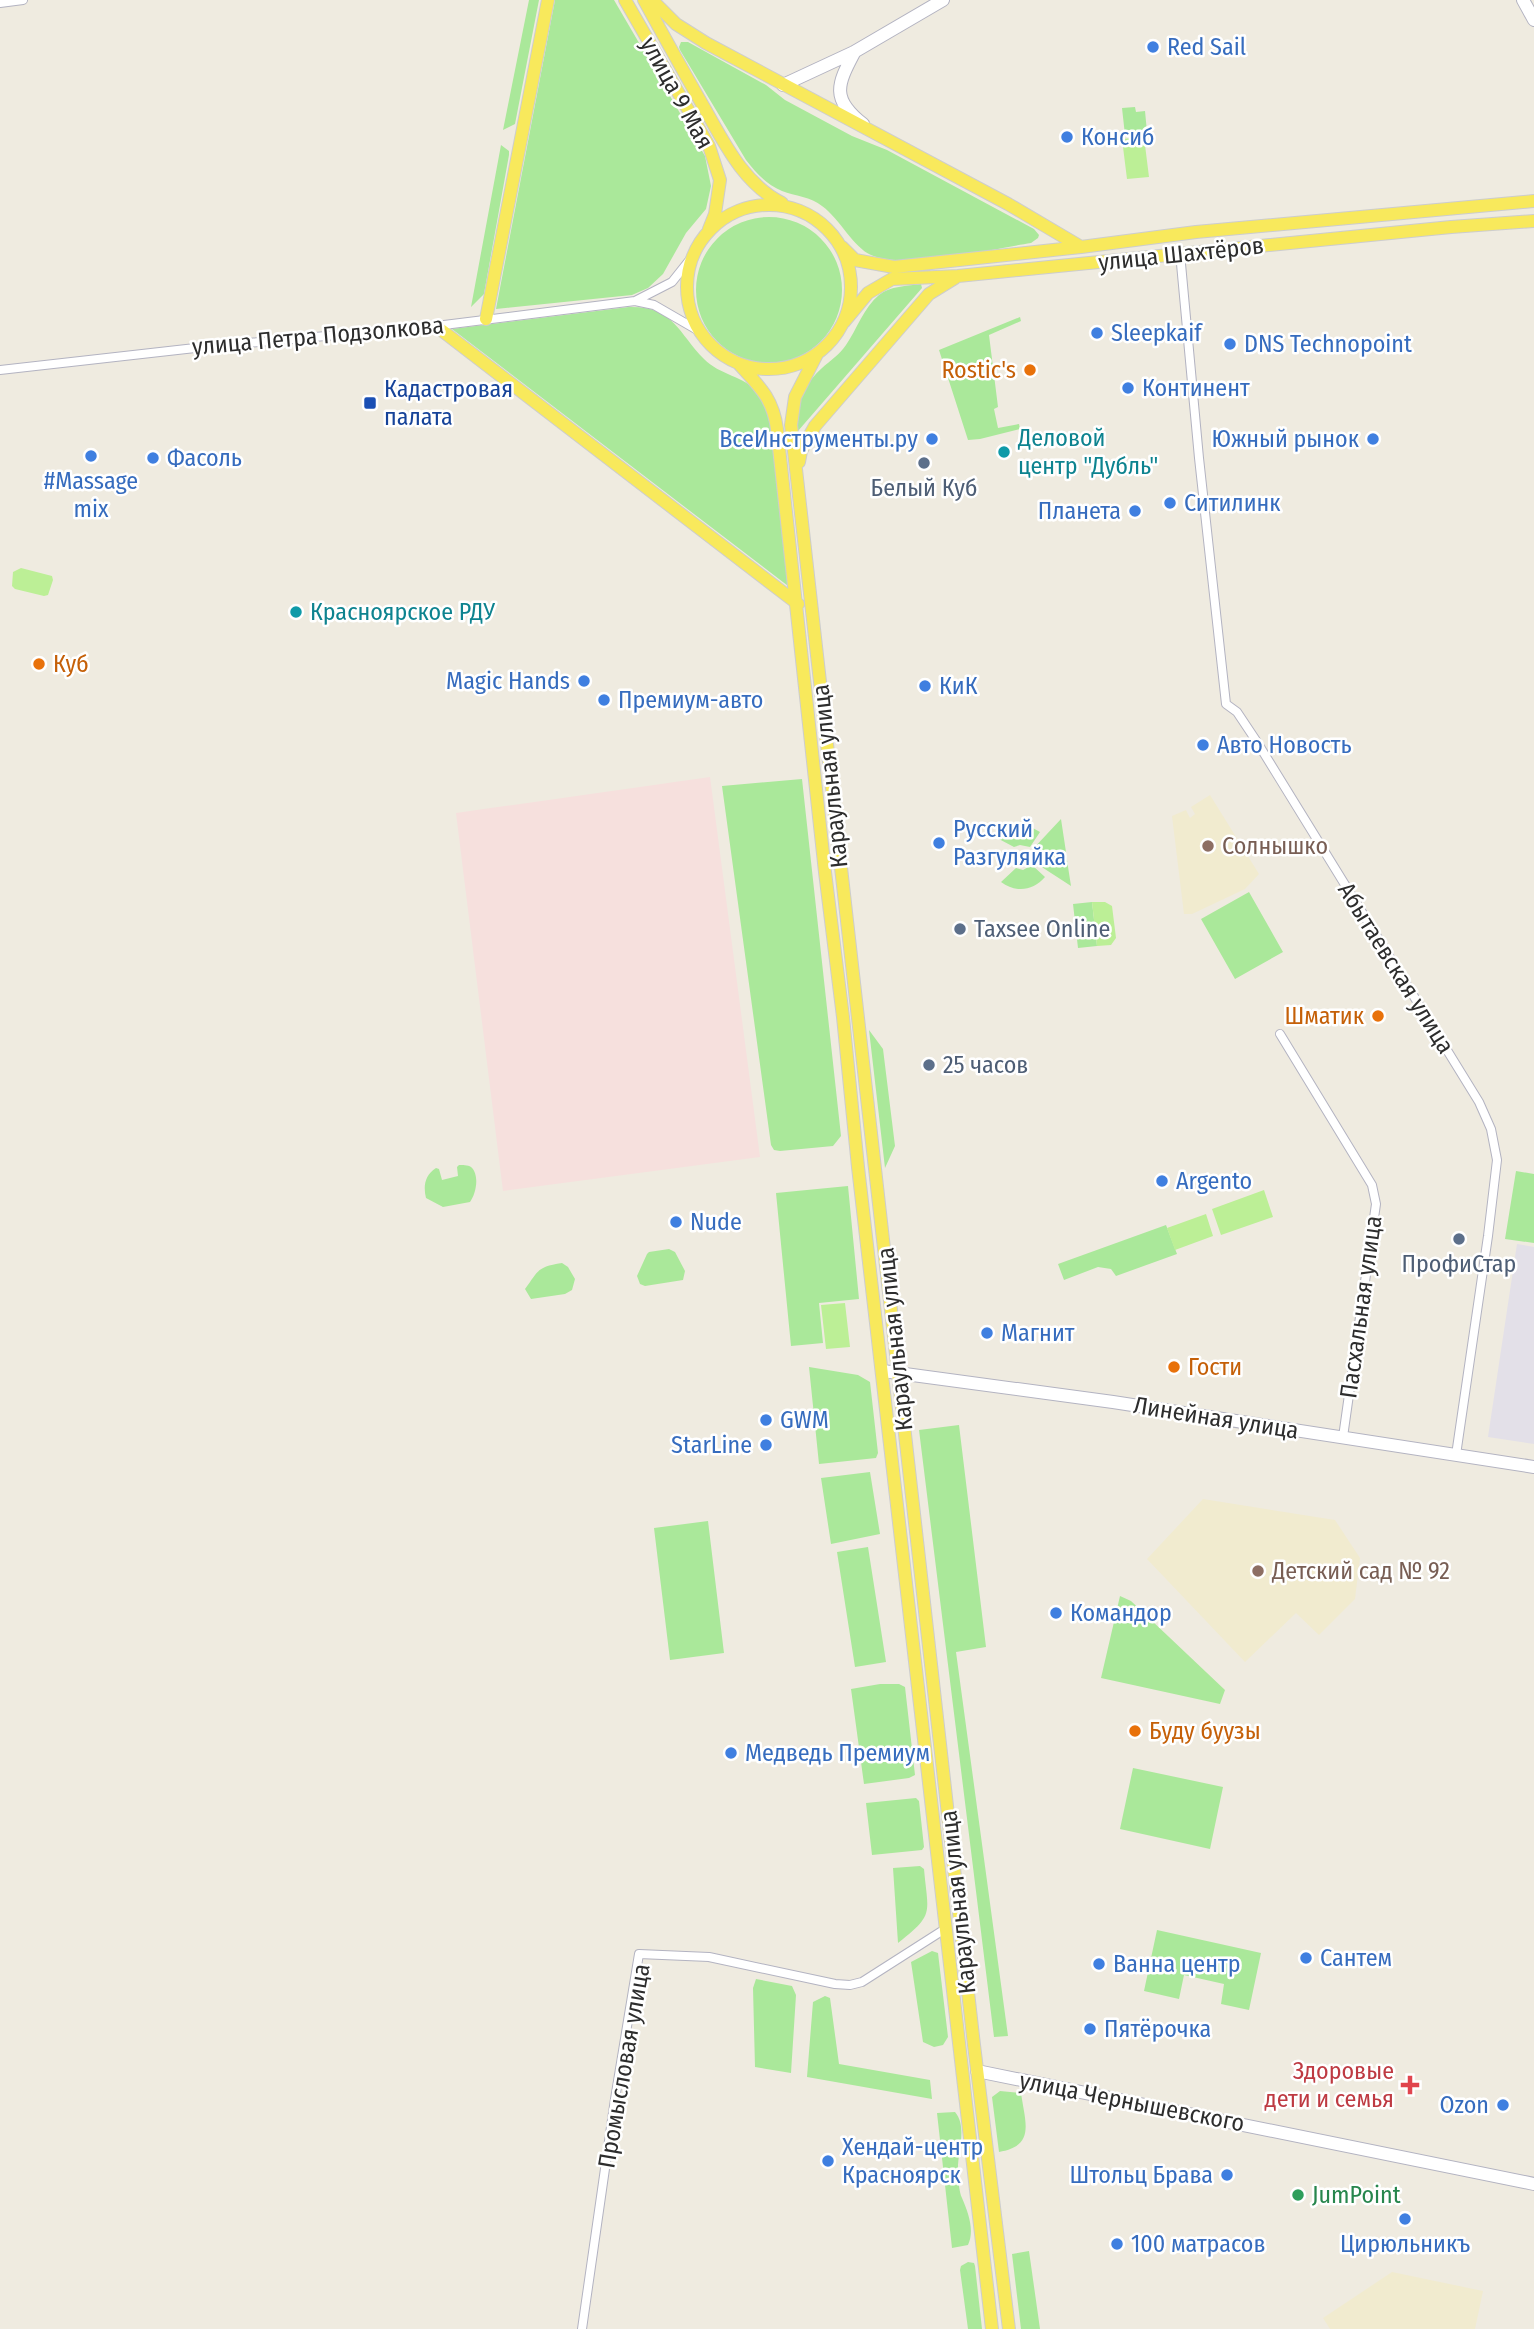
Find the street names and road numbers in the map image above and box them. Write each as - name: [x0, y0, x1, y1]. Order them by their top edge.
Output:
- street label: улица 9 Мая: [635, 32, 719, 154]
- street label: улица Шахтёров: [1097, 231, 1265, 277]
- street label: улица Петра Подзолкова: [191, 311, 445, 361]
- street label: Караульная улица: [806, 683, 854, 869]
- street label: Абытаевская улица: [1332, 877, 1460, 1059]
- street label: Пасхальная улица: [1334, 1214, 1388, 1400]
- street label: Караульная улица: [871, 1246, 919, 1432]
- street label: Линейная улица: [1131, 1391, 1301, 1445]
- street label: Караульная улица: [934, 1809, 982, 1995]
- street label: Промысловая улица: [592, 1962, 656, 2170]
- street label: улица Чернышевского: [1017, 2066, 1247, 2138]

